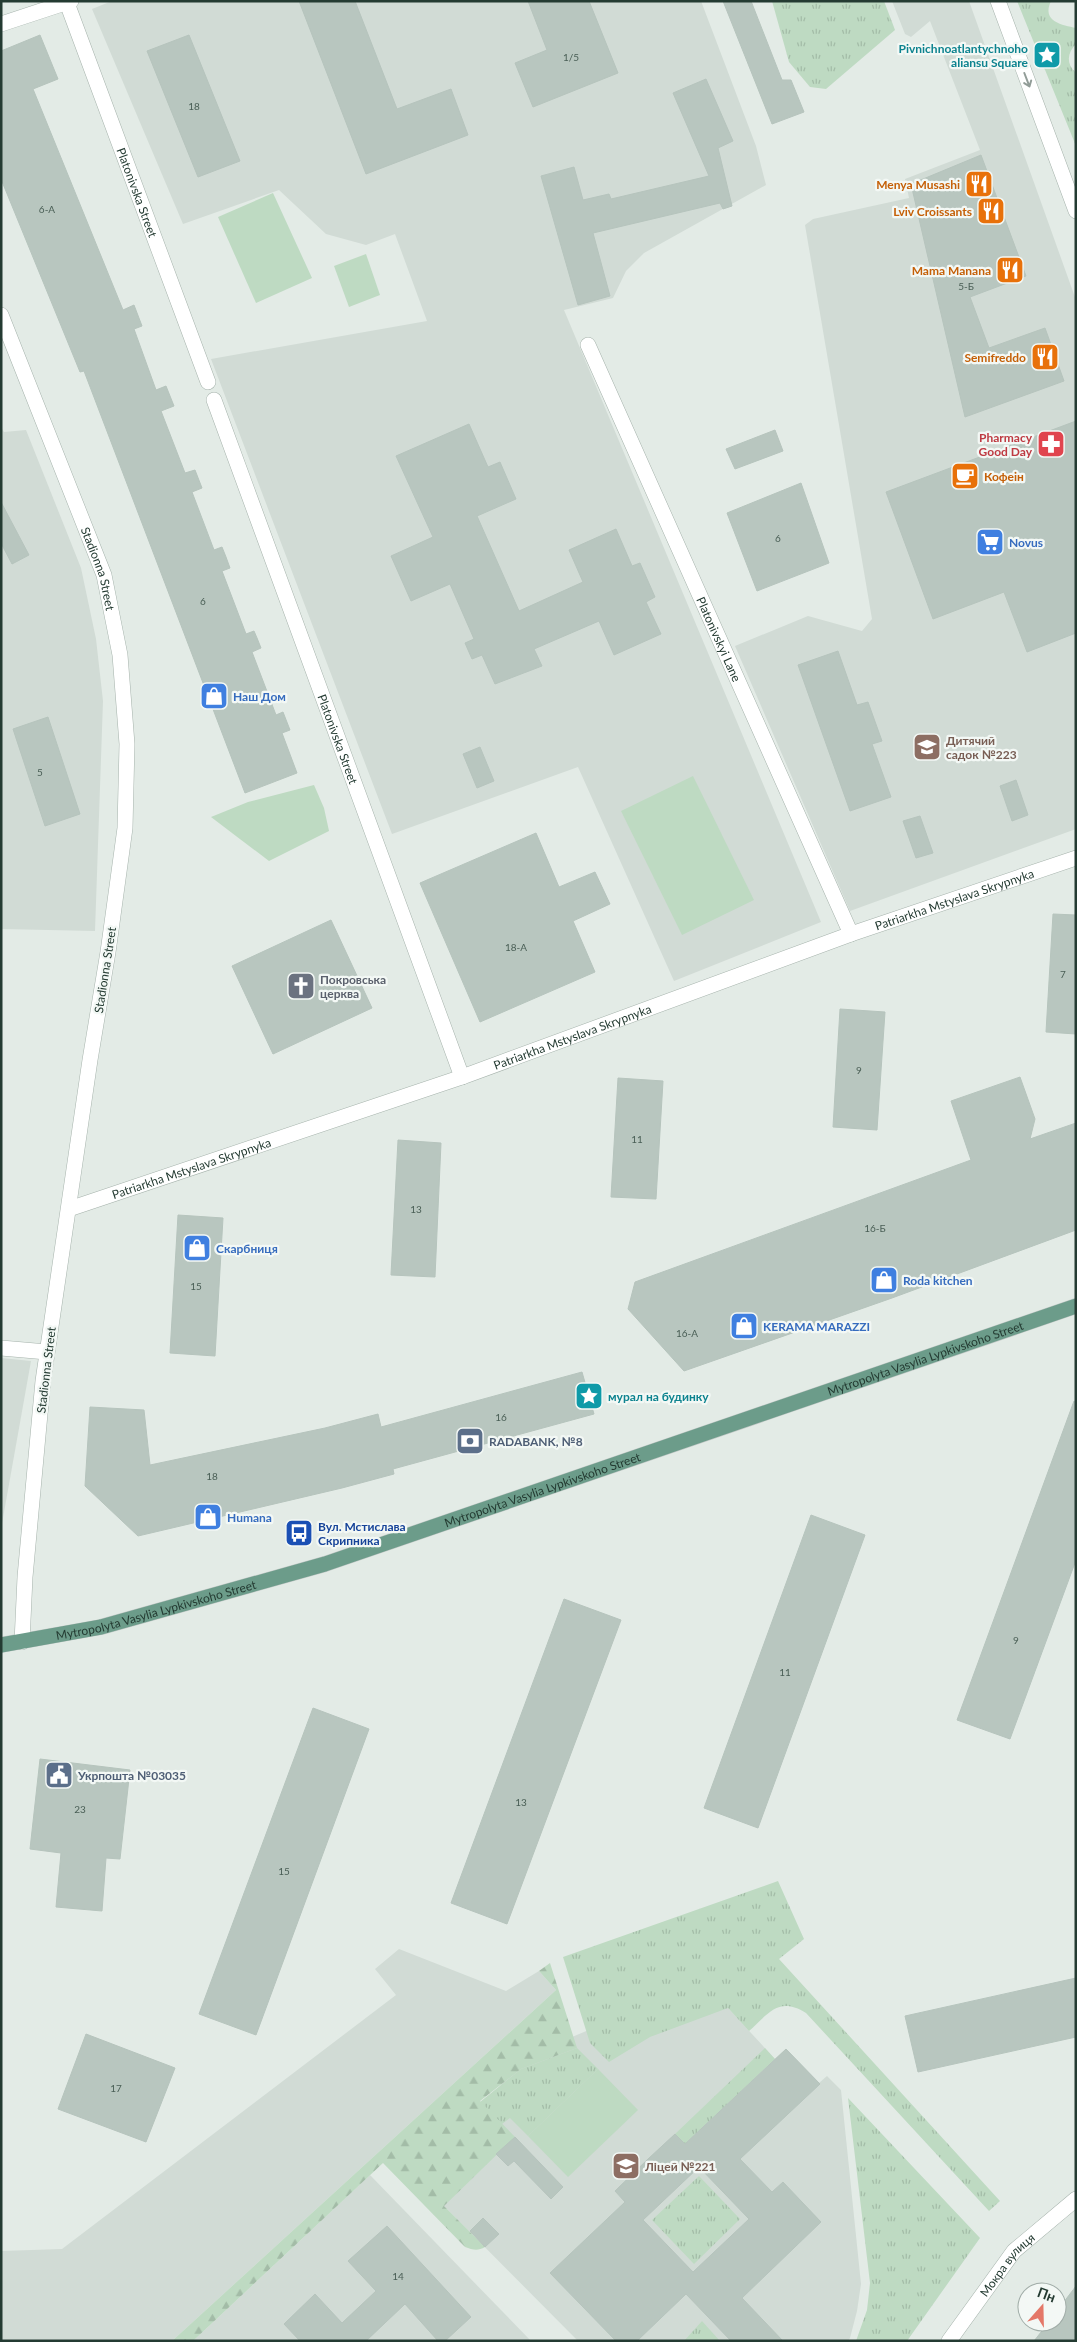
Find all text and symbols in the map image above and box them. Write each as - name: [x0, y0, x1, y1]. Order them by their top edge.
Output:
- place icon: Pivnichnoatlantychnoho aliansu Square: [1032, 40, 1062, 70]
- place label: Pivnichnoatlantychnoho aliansu Square: [898, 41, 1029, 70]
- house number: 1/5: [563, 51, 579, 63]
- one-way arrow: [1023, 71, 1032, 87]
- house number: 18: [188, 100, 200, 112]
- street label: Platonivska Street: [114, 145, 161, 240]
- restaurant icon: Menya Musashi: [964, 169, 994, 199]
- place label: Menya Musashi: [876, 177, 960, 192]
- restaurant icon: Lviv Croissants: [976, 196, 1006, 226]
- house number: 6-А: [39, 203, 55, 215]
- place label: Lviv Croissants: [893, 204, 972, 219]
- restaurant icon: Mama Manana: [995, 255, 1025, 285]
- place label: Mama Manana: [912, 263, 991, 278]
- house number: 5-Б: [958, 280, 974, 292]
- restaurant icon: Semifreddo: [1030, 342, 1060, 372]
- place label: Semifreddo: [964, 350, 1026, 365]
- pharmacy icon: Pharmacy Good Day: [1036, 429, 1066, 459]
- place label: Pharmacy Good Day: [979, 430, 1033, 459]
- cafe icon: Кофеiн: [950, 461, 980, 491]
- place label: Кофеiн: [984, 469, 1024, 484]
- street label: Stadionna Street: [78, 525, 119, 612]
- supermarket icon: Novus: [975, 527, 1005, 557]
- house number: 6: [775, 532, 781, 544]
- place label: Novus: [1009, 535, 1043, 550]
- street label: Platonivskyi Lane: [694, 594, 745, 684]
- house number: 6: [200, 595, 206, 607]
- shop icon: Наш Дом: [199, 681, 229, 711]
- place label: Наш Дом: [233, 689, 286, 704]
- street label: Platonivska Street: [315, 692, 362, 787]
- school or university icon: Дитячий садок №223: [912, 732, 942, 762]
- place label: Дитячий садок №223: [946, 733, 1017, 762]
- house number: 5: [37, 766, 43, 778]
- street label: Patriarkha Mstyslava Skrypnyka: [873, 865, 1036, 933]
- street label: Stadionna Street: [91, 925, 119, 1014]
- house number: 18-А: [505, 941, 527, 953]
- house number: 7: [1060, 968, 1066, 980]
- church icon: Покровська церква: [286, 971, 316, 1001]
- place label: Покровська церква: [320, 972, 386, 1001]
- street label: Patriarkha Mstyslava Skrypnyka: [491, 1001, 653, 1072]
- house number: 9: [856, 1064, 862, 1076]
- house number: 11: [631, 1133, 643, 1145]
- street label: Patriarkha Mstyslava Skrypnyka: [110, 1134, 273, 1202]
- house number: 13: [410, 1203, 422, 1215]
- house number: 16-Б: [864, 1222, 886, 1234]
- shop icon: Скарбниця: [182, 1233, 212, 1263]
- place label: Скарбниця: [216, 1241, 278, 1256]
- shop icon: Roda kitchen: [869, 1265, 899, 1295]
- place label: Roda kitchen: [903, 1273, 973, 1288]
- house number: 15: [190, 1280, 202, 1292]
- shop icon: KERAMA MARAZZI: [729, 1311, 759, 1341]
- street label: Mytropolyta Vasylia Lypkivskoho Street: [825, 1317, 1026, 1398]
- place label: KERAMA MARAZZI: [763, 1319, 870, 1334]
- street label: Stadionna Street: [33, 1325, 59, 1414]
- house number: 16-А: [676, 1327, 698, 1339]
- place icon: мурал на будинку: [574, 1381, 604, 1411]
- place label: мурал на будинку: [608, 1389, 709, 1404]
- house number: 16: [495, 1411, 507, 1423]
- bank icon: RADABANK, №8: [455, 1426, 485, 1456]
- place label: RADABANK, №8: [489, 1434, 583, 1449]
- street label: Mytropolyta Vasylia Lypkivskoho Street: [442, 1449, 643, 1530]
- house number: 18: [206, 1470, 218, 1482]
- shop icon: Humana: [193, 1502, 223, 1532]
- place label: Humana: [227, 1510, 272, 1525]
- bus stop icon: Вул. Мстислава Скрипника: [284, 1518, 314, 1548]
- place label: Вул. Мстислава Скрипника: [318, 1519, 406, 1548]
- street label: Mytropolyta Vasylia Lypkivskoho Street: [55, 1576, 258, 1642]
- house number: 9: [1013, 1634, 1019, 1646]
- house number: 11: [779, 1666, 791, 1678]
- public building icon: Укрпошта №03035: [44, 1760, 74, 1790]
- place label: Укрпошта №03035: [77, 1768, 186, 1783]
- house number: 13: [515, 1796, 527, 1808]
- house number: 23: [74, 1803, 86, 1815]
- house number: 15: [278, 1865, 290, 1877]
- house number: 17: [110, 2082, 122, 2094]
- school or university icon: Ліцей №221: [611, 2151, 641, 2181]
- place label: Ліцей №221: [644, 2159, 716, 2174]
- street label: Мокра вулиця: [976, 2230, 1037, 2299]
- house number: 14: [392, 2270, 404, 2282]
- north arrow: [1017, 2282, 1067, 2332]
- text: Пн: [1035, 2283, 1058, 2305]

